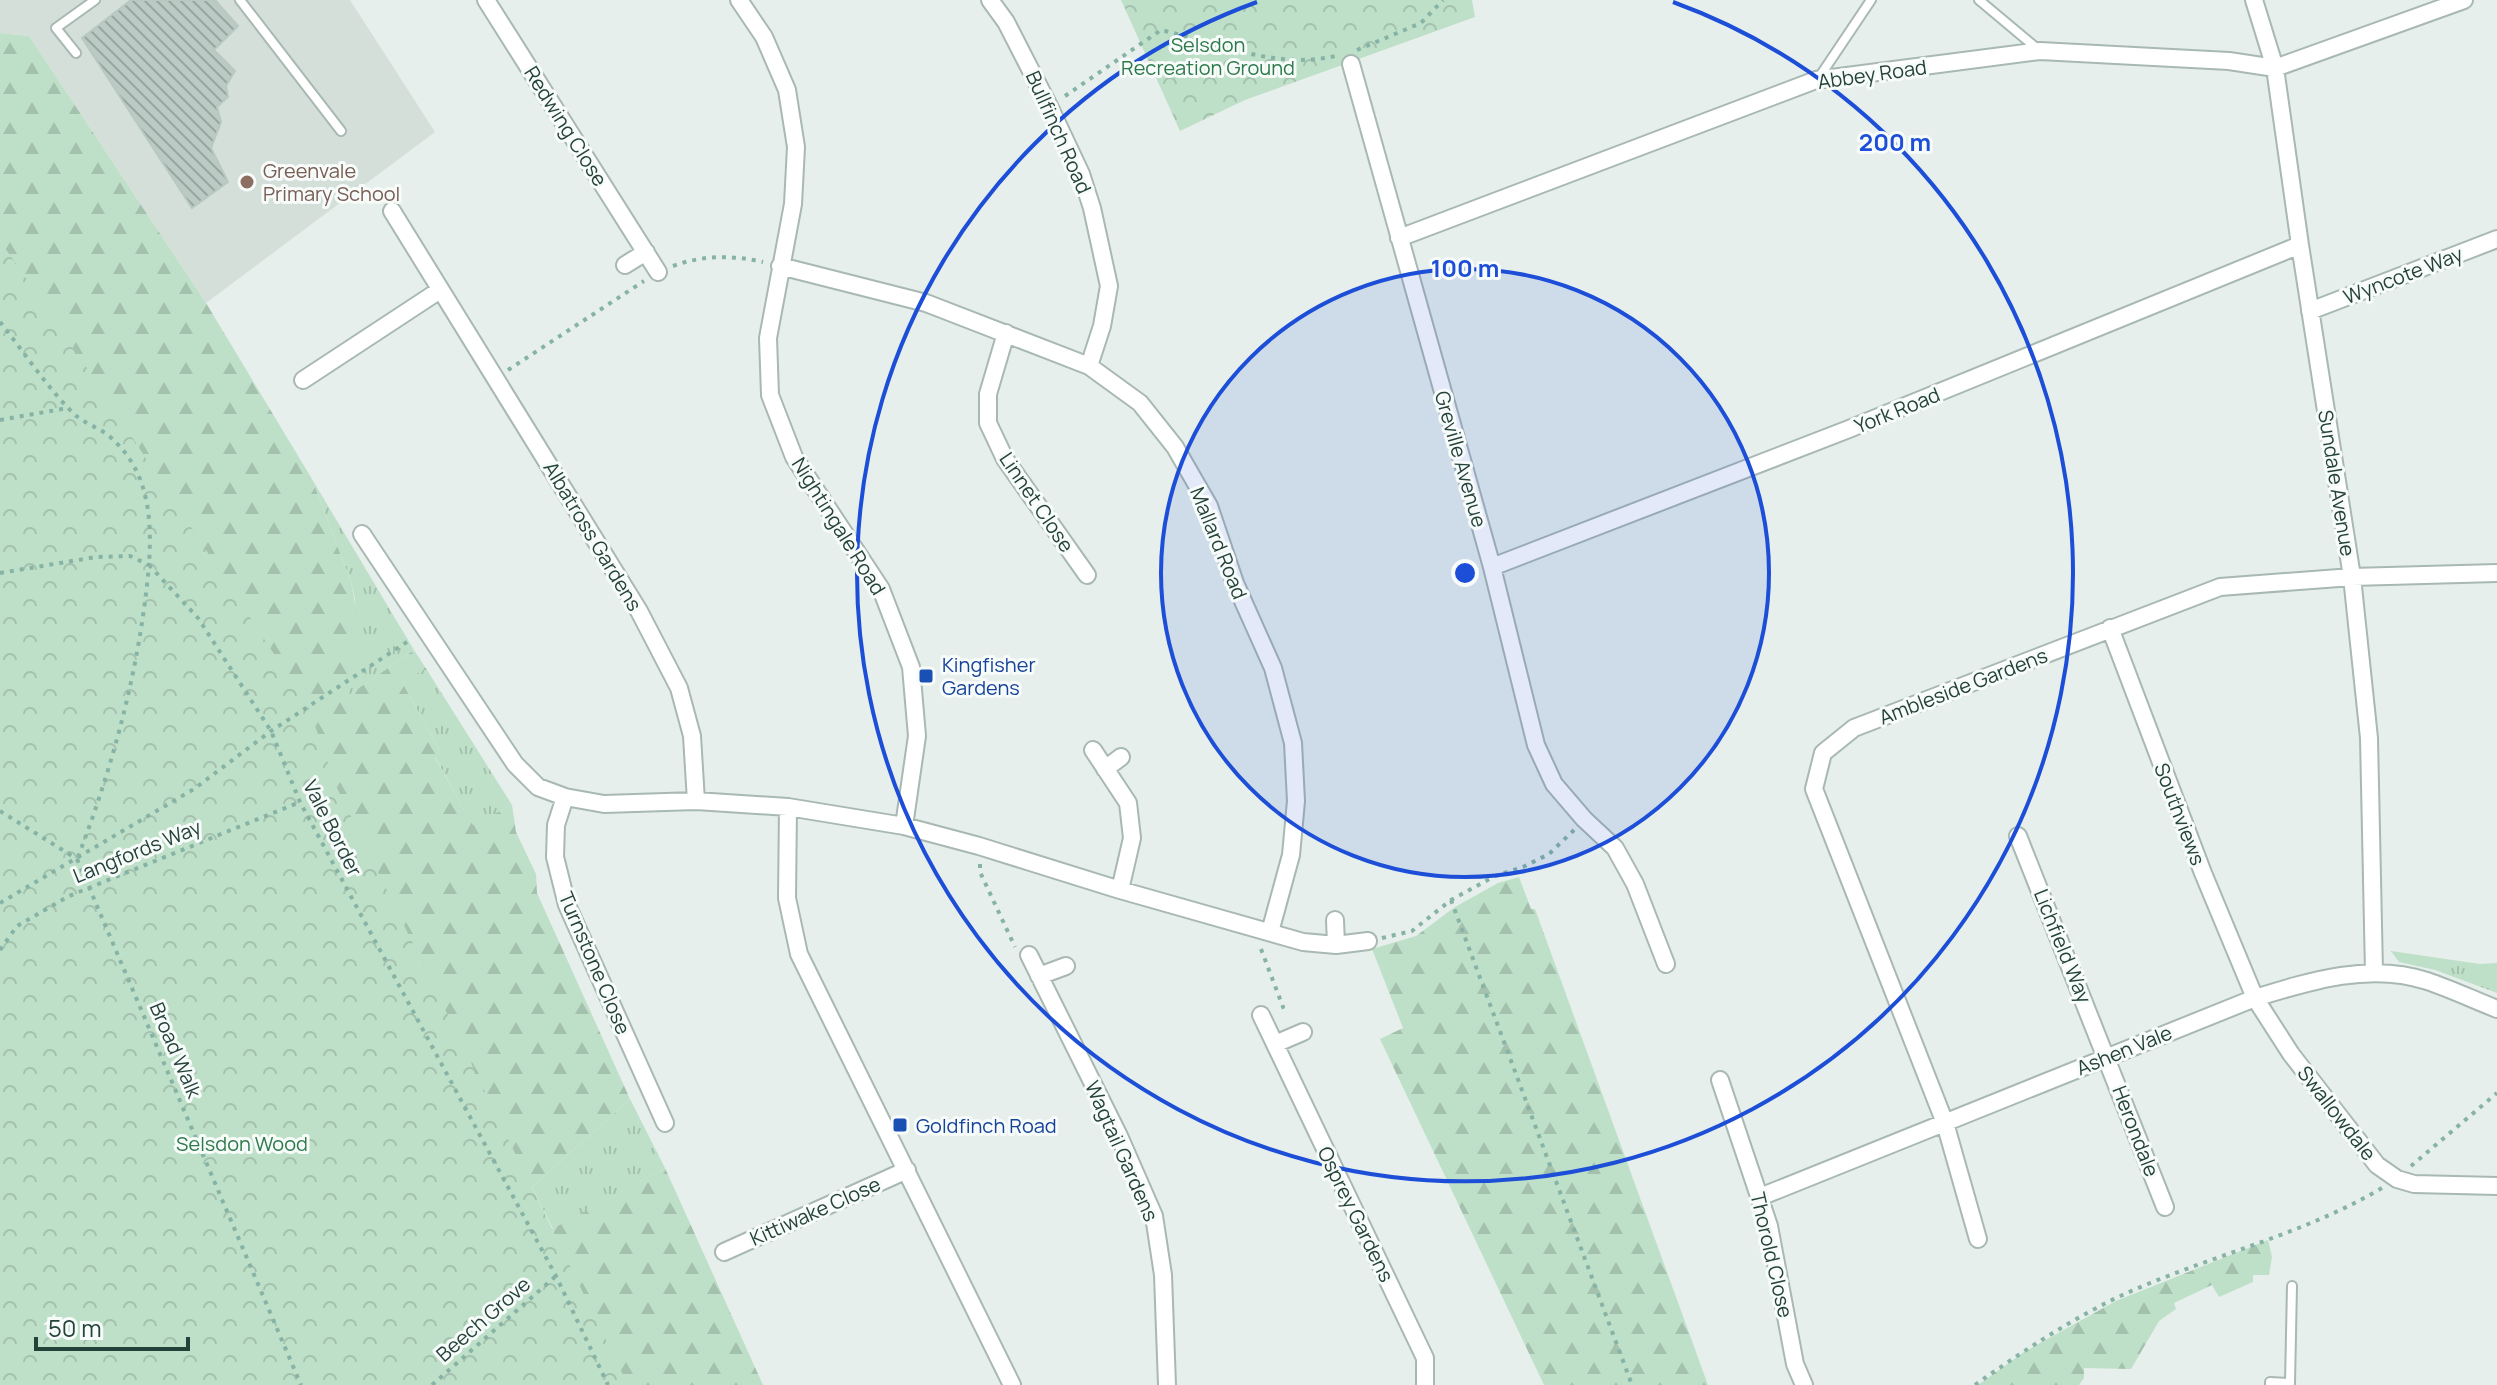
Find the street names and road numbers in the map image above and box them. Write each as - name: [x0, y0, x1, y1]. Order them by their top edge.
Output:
- street label: Abbey Road: [1816, 53, 1928, 95]
- street label: Redwing Close: [518, 61, 614, 191]
- street label: Bullfinch Road: [1020, 66, 1098, 198]
- street label: Wyncote Way: [2339, 240, 2467, 310]
- street label: York Road: [1850, 381, 1944, 439]
- street label: Greville Avenue: [1429, 388, 1493, 530]
- street label: Sundale Avenue: [2312, 408, 2362, 558]
- street label: Linnet Close: [994, 447, 1080, 557]
- street label: Nightingale Road: [786, 452, 892, 600]
- street label: Albatross Gardens: [538, 456, 648, 616]
- street label: Mallard Road: [1184, 483, 1254, 603]
- street label: Ambleside Gardens: [1875, 641, 2051, 731]
- street label: Southviews: [2148, 759, 2212, 869]
- street label: Vale Border: [297, 775, 369, 881]
- street label: Langfords Way: [69, 813, 205, 889]
- street label: Lichfield Way: [2028, 885, 2098, 1008]
- street label: Turnstone Close: [553, 888, 637, 1038]
- street label: Broad Walk: [144, 998, 209, 1103]
- street label: Ashen Vale: [2072, 1019, 2176, 1081]
- street label: Swallowdale: [2292, 1060, 2382, 1166]
- street label: Wagtail Gardens: [1079, 1077, 1165, 1225]
- street label: Herondale: [2106, 1082, 2166, 1180]
- street label: Osprey Gardens: [1311, 1142, 1401, 1286]
- street label: Kittiwake Close: [745, 1170, 885, 1252]
- street label: Thorold Close: [1744, 1190, 1800, 1320]
- street label: Beech Grove: [430, 1271, 536, 1367]

